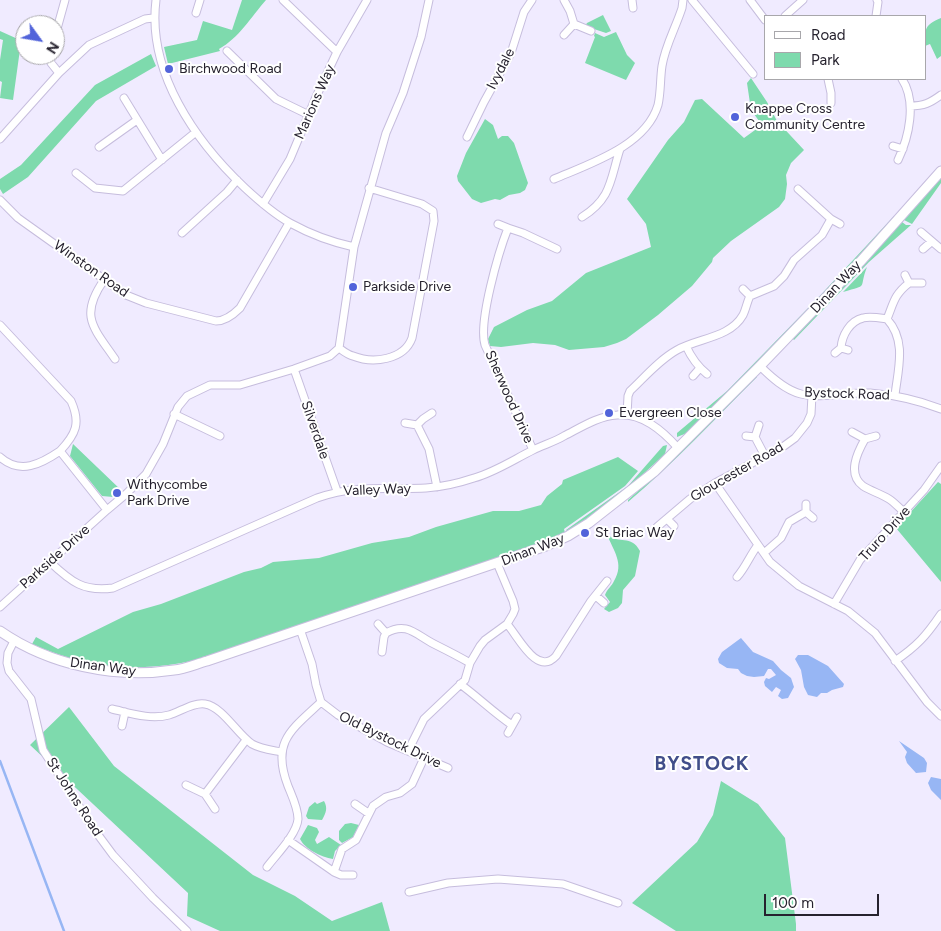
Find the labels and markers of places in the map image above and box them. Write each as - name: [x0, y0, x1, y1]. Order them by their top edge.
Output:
- place label: Birchwood Road: [179, 61, 282, 77]
- marker: Birchwood Road: [163, 63, 175, 75]
- place label: Knappe Cross Community Centre: [745, 101, 865, 134]
- marker: Knappe Cross Community Centre: [729, 111, 741, 123]
- place label: Parkside Drive: [363, 279, 451, 295]
- marker: Parkside Drive: [347, 281, 359, 293]
- place label: Evergreen Close: [619, 405, 722, 421]
- marker: Evergreen Close: [603, 407, 615, 419]
- place label: Withycombe Park Drive: [127, 477, 207, 510]
- marker: Withycombe Park Drive: [111, 487, 123, 499]
- place label: St Briac Way: [595, 525, 674, 541]
- marker: St Briac Way: [579, 527, 591, 539]

